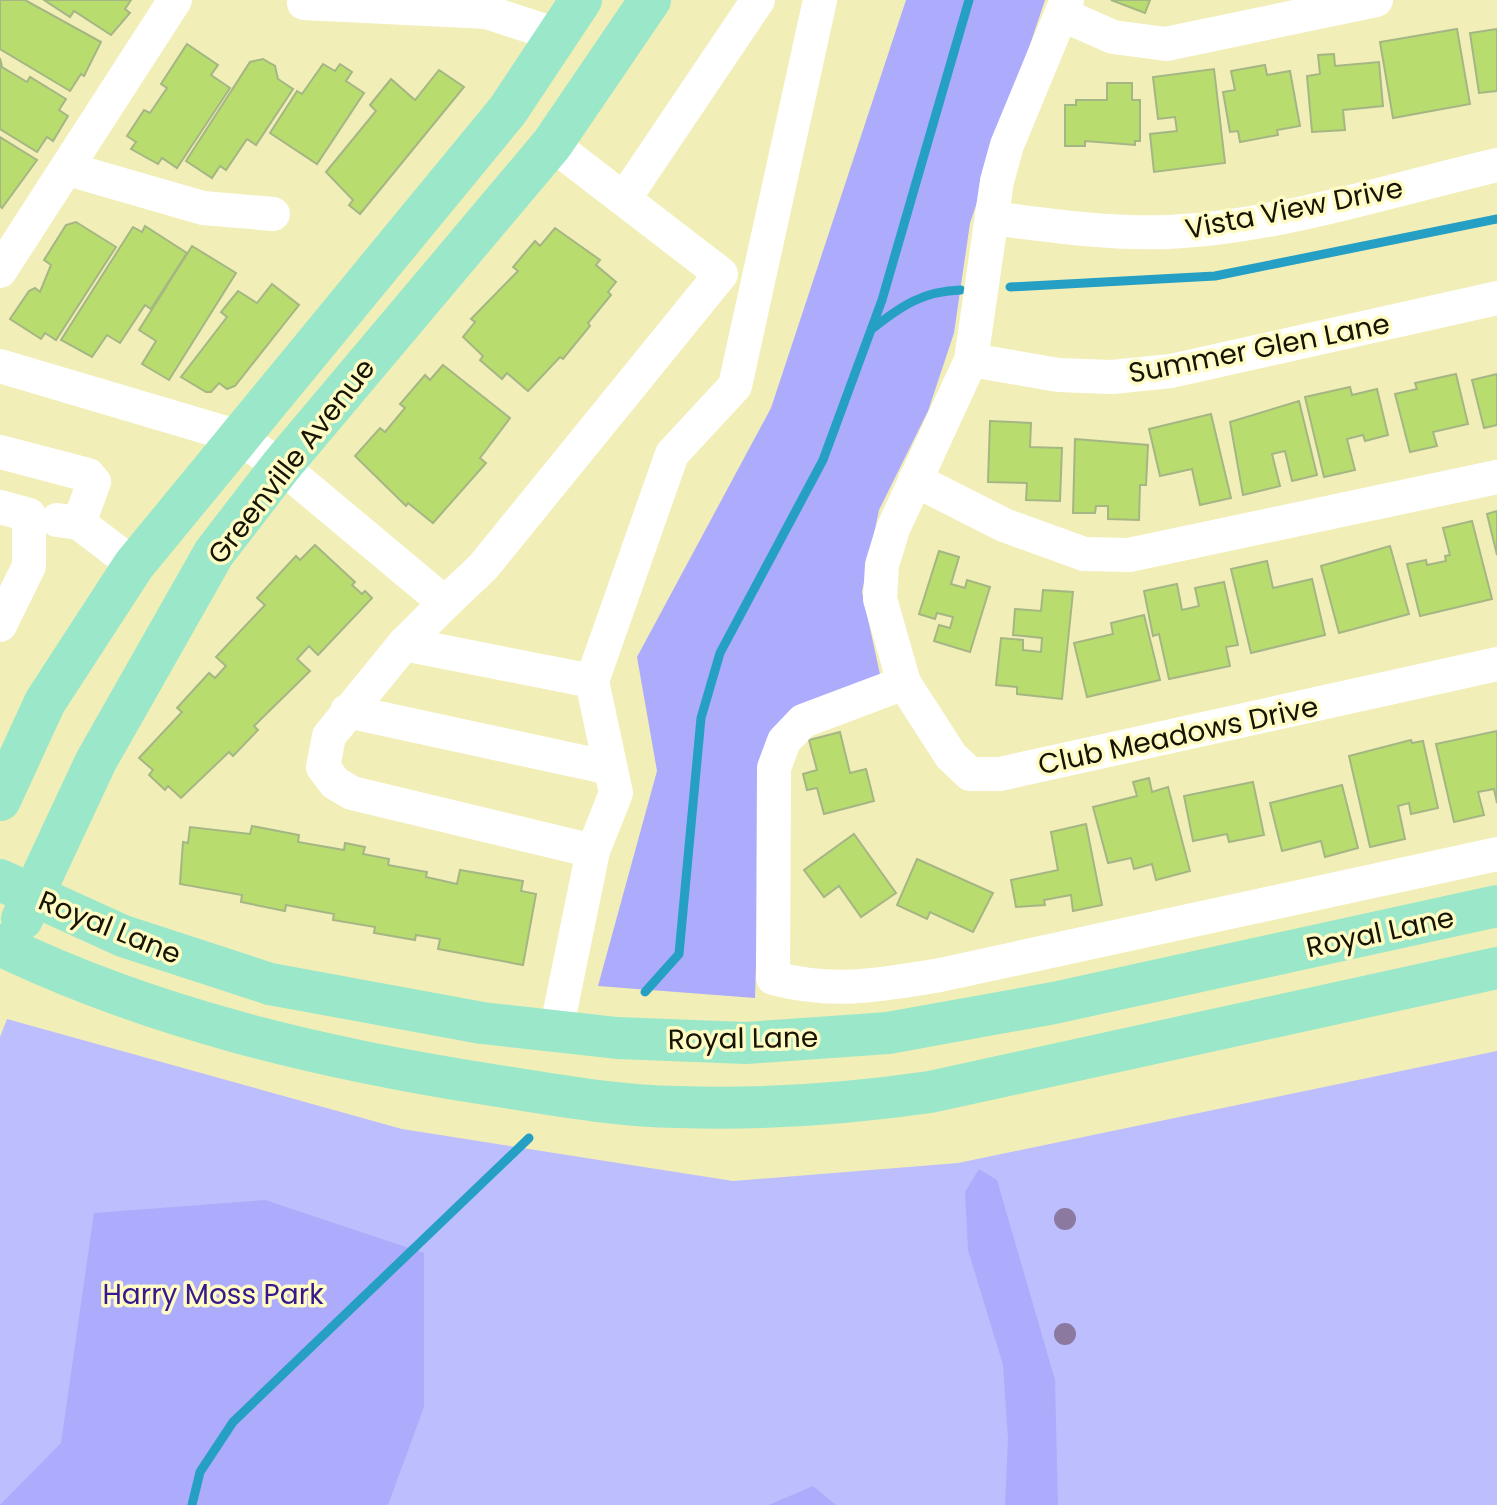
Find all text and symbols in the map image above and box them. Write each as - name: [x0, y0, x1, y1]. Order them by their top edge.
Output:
- street label: Vista View Drive: [1182, 168, 1406, 249]
- street label: Summer Glen Lane: [1125, 304, 1393, 393]
- street label: Greenville Avenue: [199, 350, 384, 572]
- street label: Club Meadows Drive: [1035, 687, 1322, 784]
- street label: Royal Lane: [33, 881, 187, 974]
- street label: Royal Lane: [1303, 898, 1458, 967]
- street label: Royal Lane: [668, 1018, 818, 1059]
- park label: Harry Moss Park: [102, 1275, 324, 1314]

